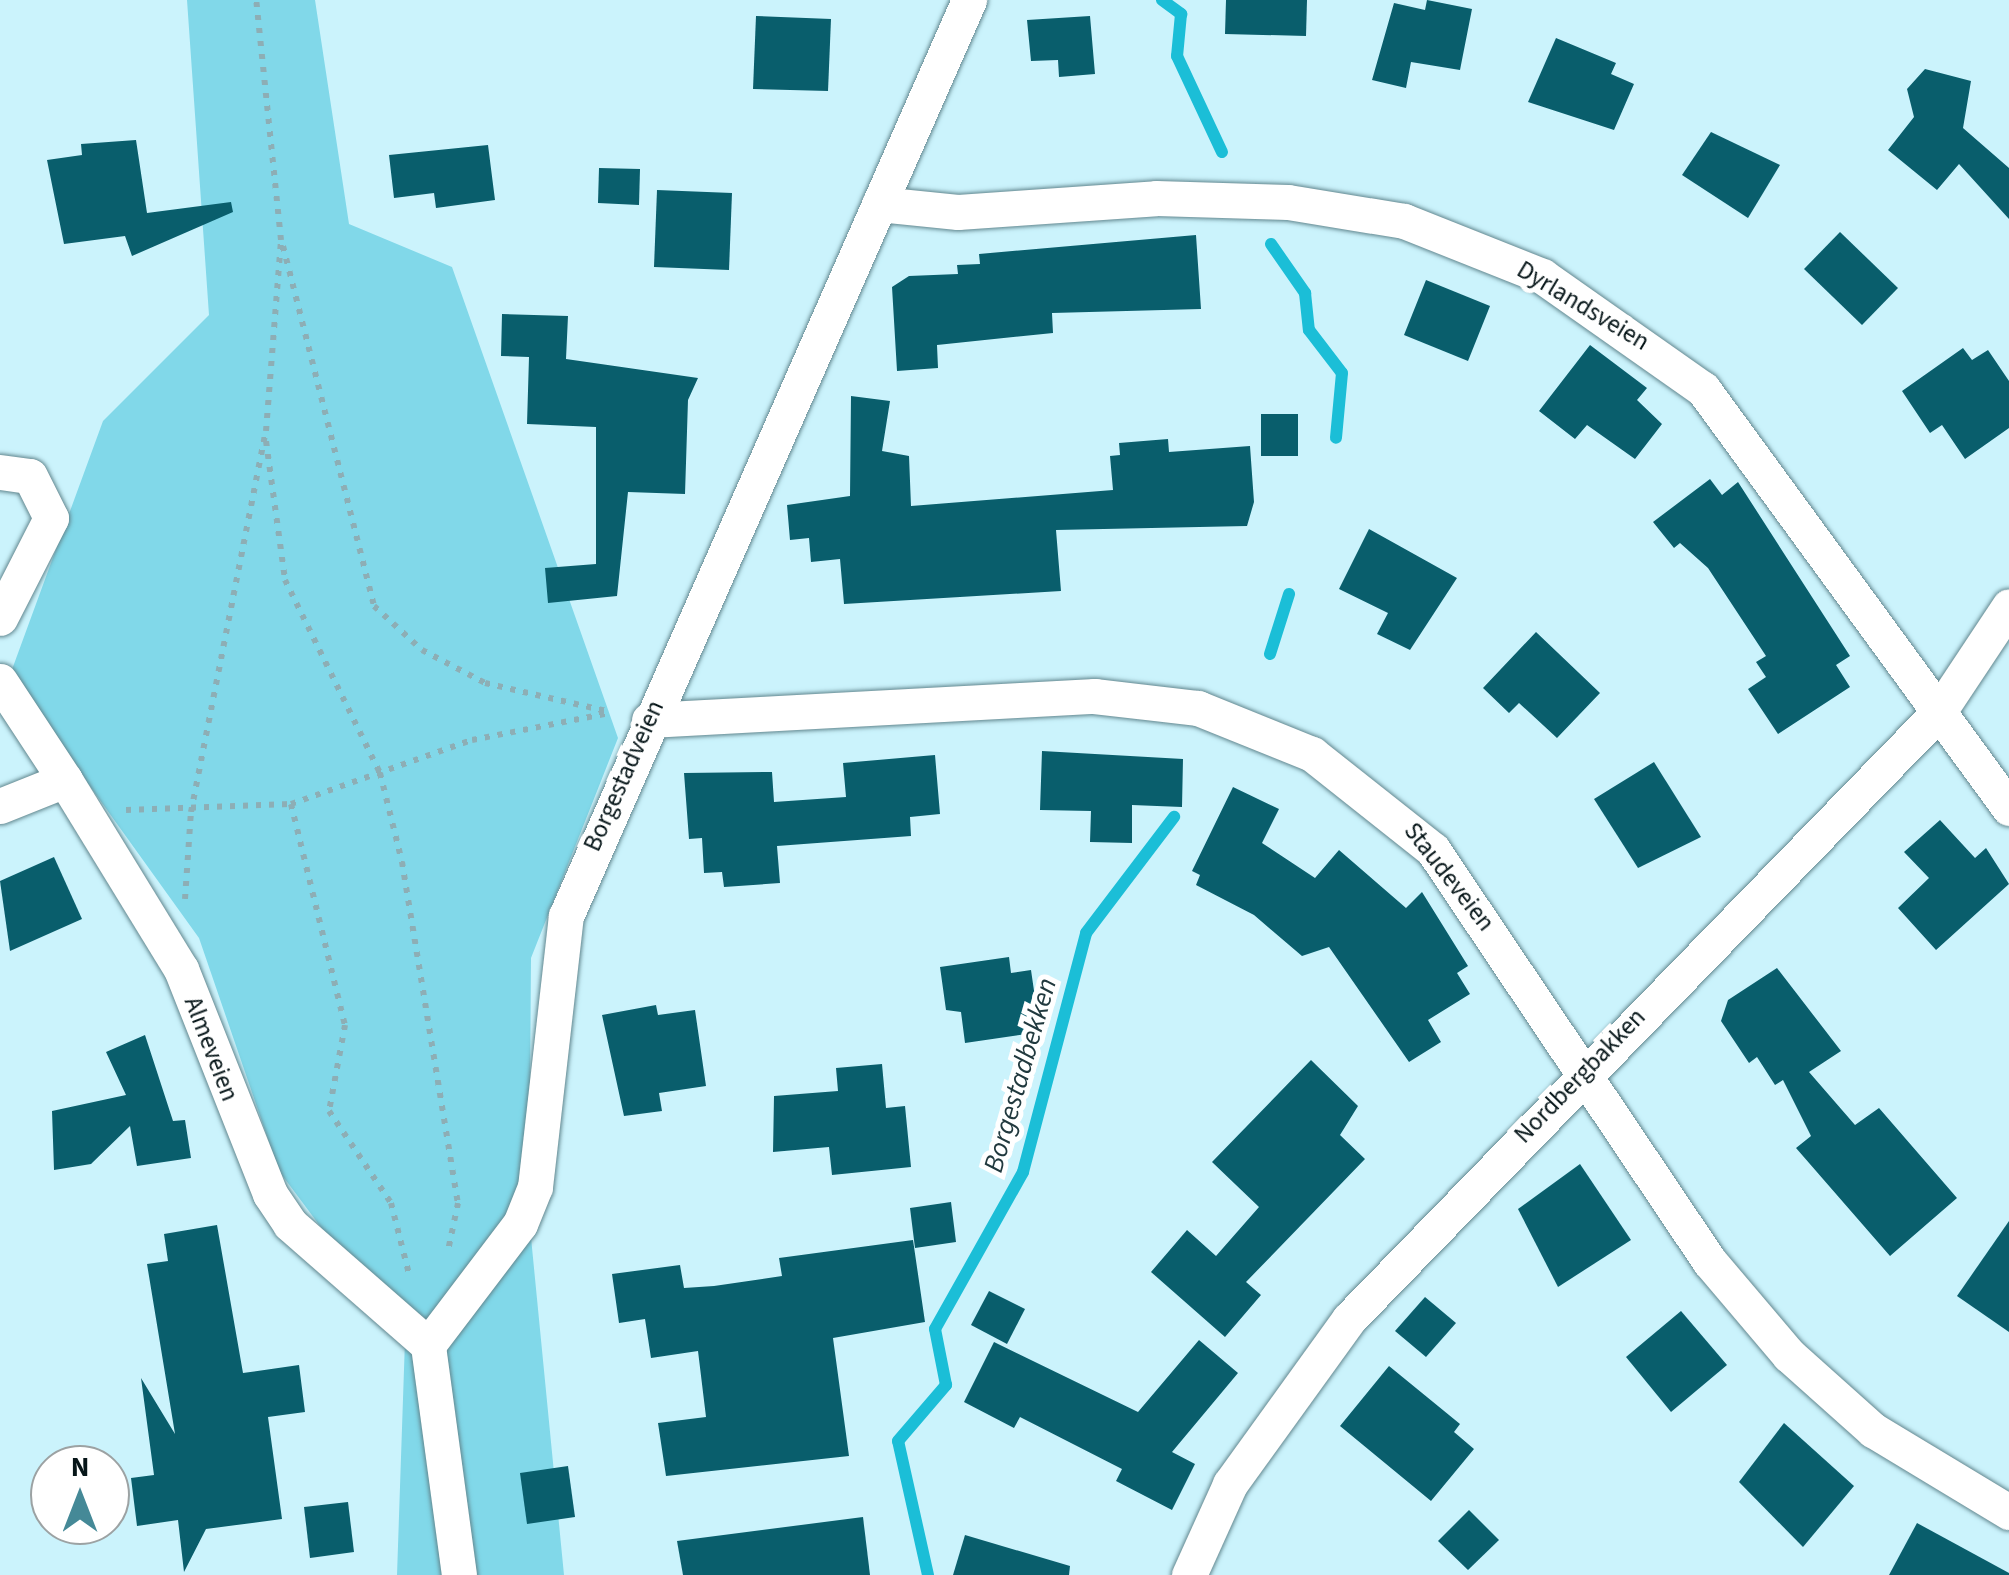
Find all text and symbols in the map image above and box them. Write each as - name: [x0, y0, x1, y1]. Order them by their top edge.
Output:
- street label: Dyrlandsveien: [1511, 255, 1655, 357]
- street label: Borgestadveien: [577, 696, 671, 856]
- street label: Staudeveien: [1397, 817, 1501, 937]
- water label: Borgestadbekken: [976, 974, 1064, 1176]
- street label: Almeveien: [177, 993, 245, 1105]
- street label: Nordbergbakken: [1508, 1002, 1652, 1150]
- north arrow: [30, 1445, 130, 1545]
- text: N: [71, 1447, 89, 1487]

